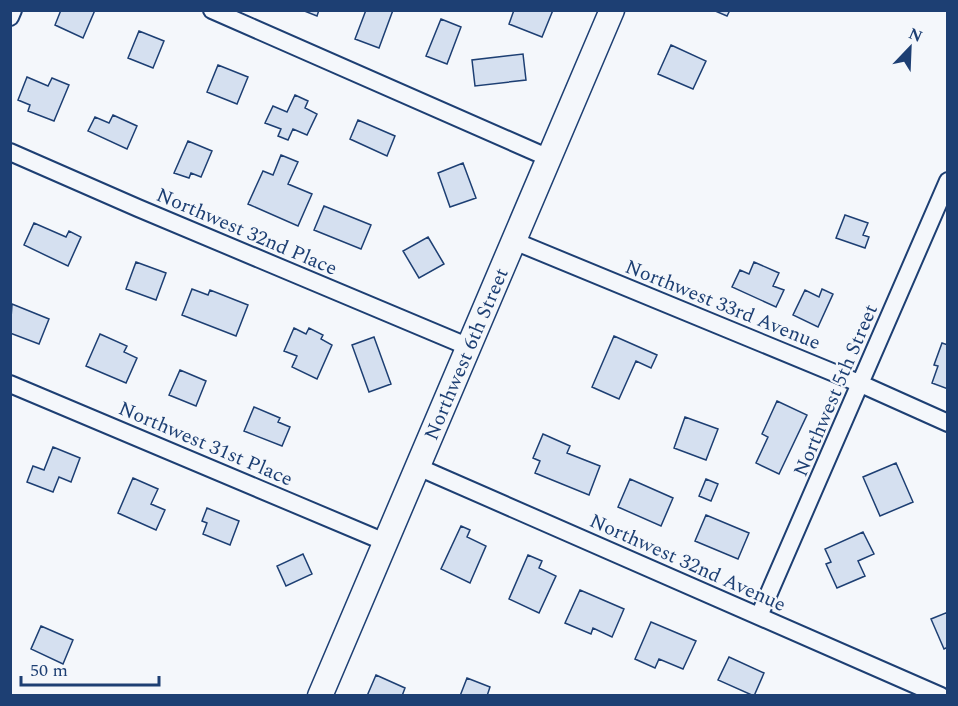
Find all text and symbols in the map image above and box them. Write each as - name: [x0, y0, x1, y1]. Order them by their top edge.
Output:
- north arrow: [880, 18, 940, 78]
- text: N: [905, 22, 926, 49]
- street label: Northwest 32nd Place: [151, 180, 342, 284]
- street label: Northwest 33rd Avenue: [620, 252, 825, 358]
- street label: Northwest 6th Street: [417, 263, 517, 445]
- street label: Northwest 5th Street: [786, 300, 886, 481]
- street label: Northwest 31st Place: [114, 394, 297, 494]
- street label: Northwest 32nd Avenue: [584, 506, 791, 620]
- scale bar: [21, 649, 159, 687]
- text: 50 m: [30, 657, 68, 684]

